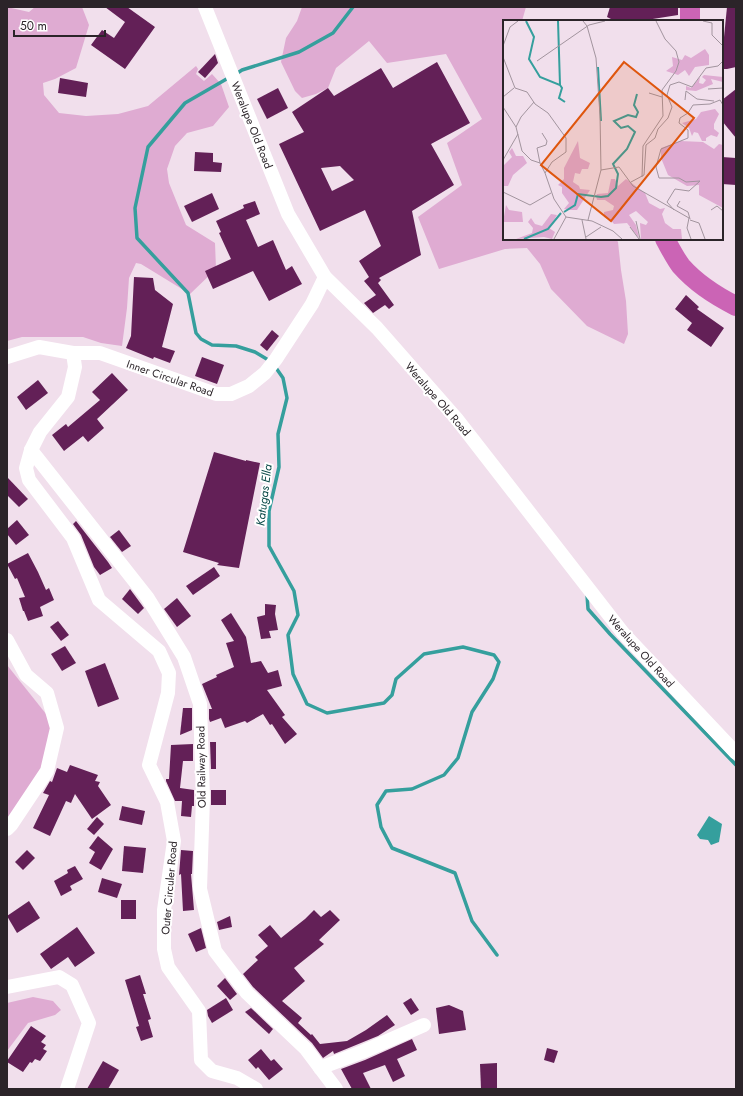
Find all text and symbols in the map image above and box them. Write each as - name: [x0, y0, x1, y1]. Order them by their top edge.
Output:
- scale bar: [14, 12, 105, 38]
- text: 50 m: [20, 17, 47, 35]
- inset map: [503, 20, 723, 240]
- street label: Weralupe Old Road: [227, 79, 277, 171]
- street label: Inner Circular Road: [125, 356, 215, 400]
- street label: Weralupe Old Road: [402, 359, 474, 439]
- water label: Katugas Ella: [251, 463, 277, 527]
- street label: Weralupe Old Road: [604, 611, 678, 691]
- street label: Old Railway Road: [192, 726, 210, 808]
- street label: Outer Circuler Road: [157, 841, 181, 935]

